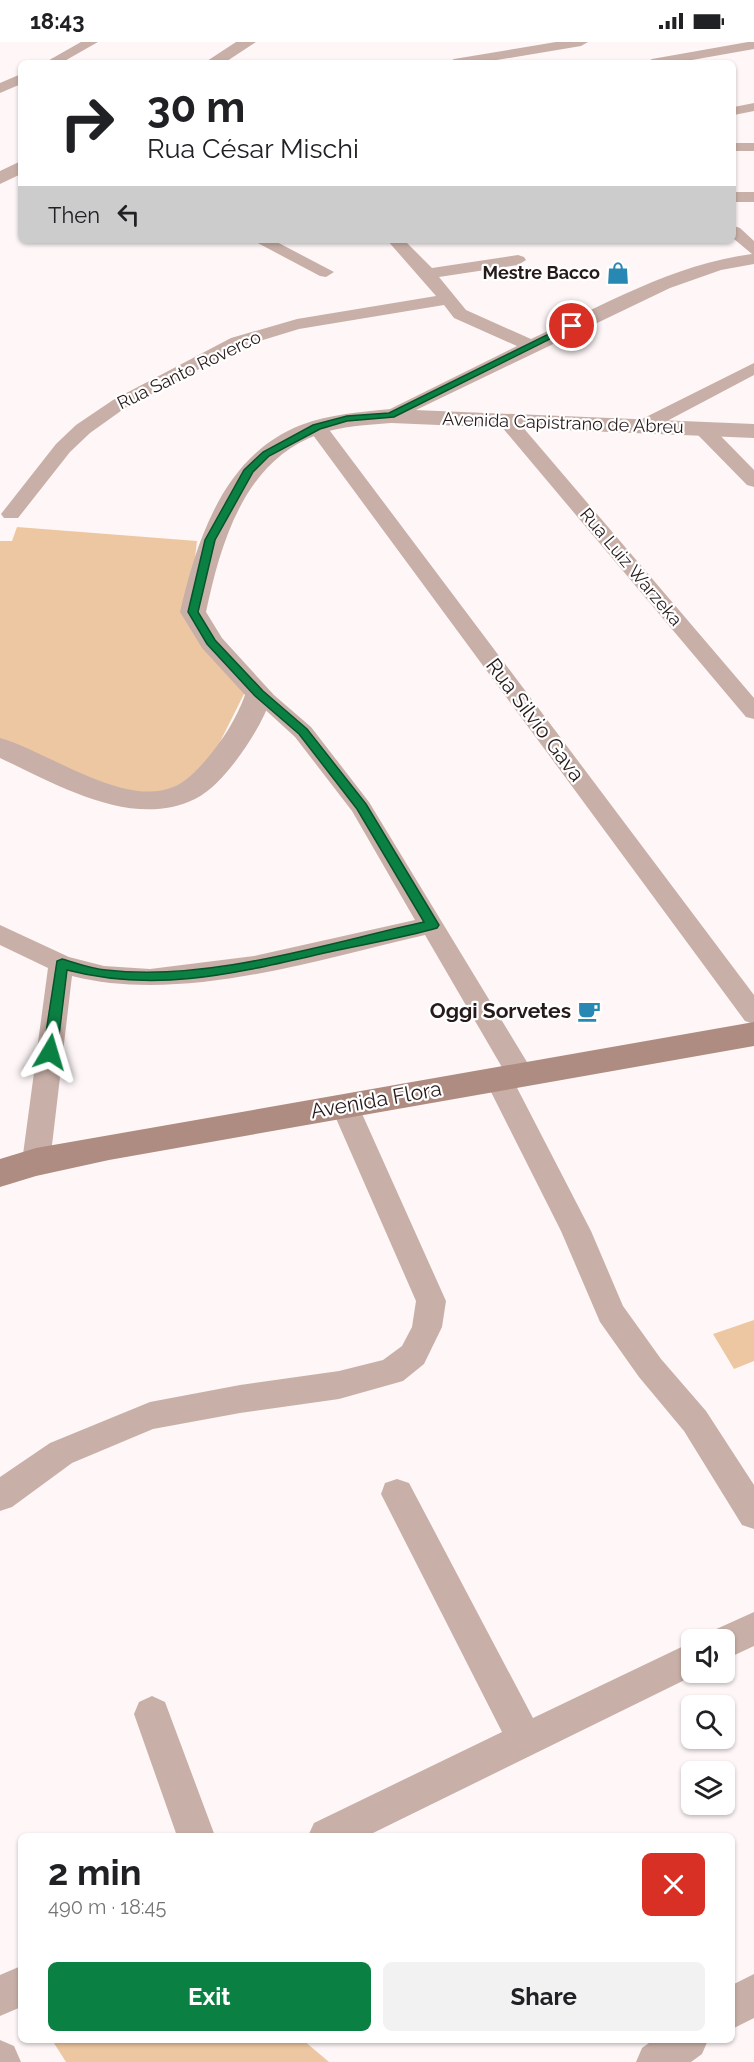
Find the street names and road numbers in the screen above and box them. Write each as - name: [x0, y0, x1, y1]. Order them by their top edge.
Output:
- street label: Rua Santo Roverco: [114, 326, 264, 413]
- street label: Avenida Capistrano de Abreu: [442, 408, 684, 437]
- street label: Rua Luiz Warzeka: [576, 504, 687, 630]
- street label: Rua Silvio Gava: [481, 653, 590, 786]
- street label: Avenida Flora: [308, 1076, 443, 1123]

